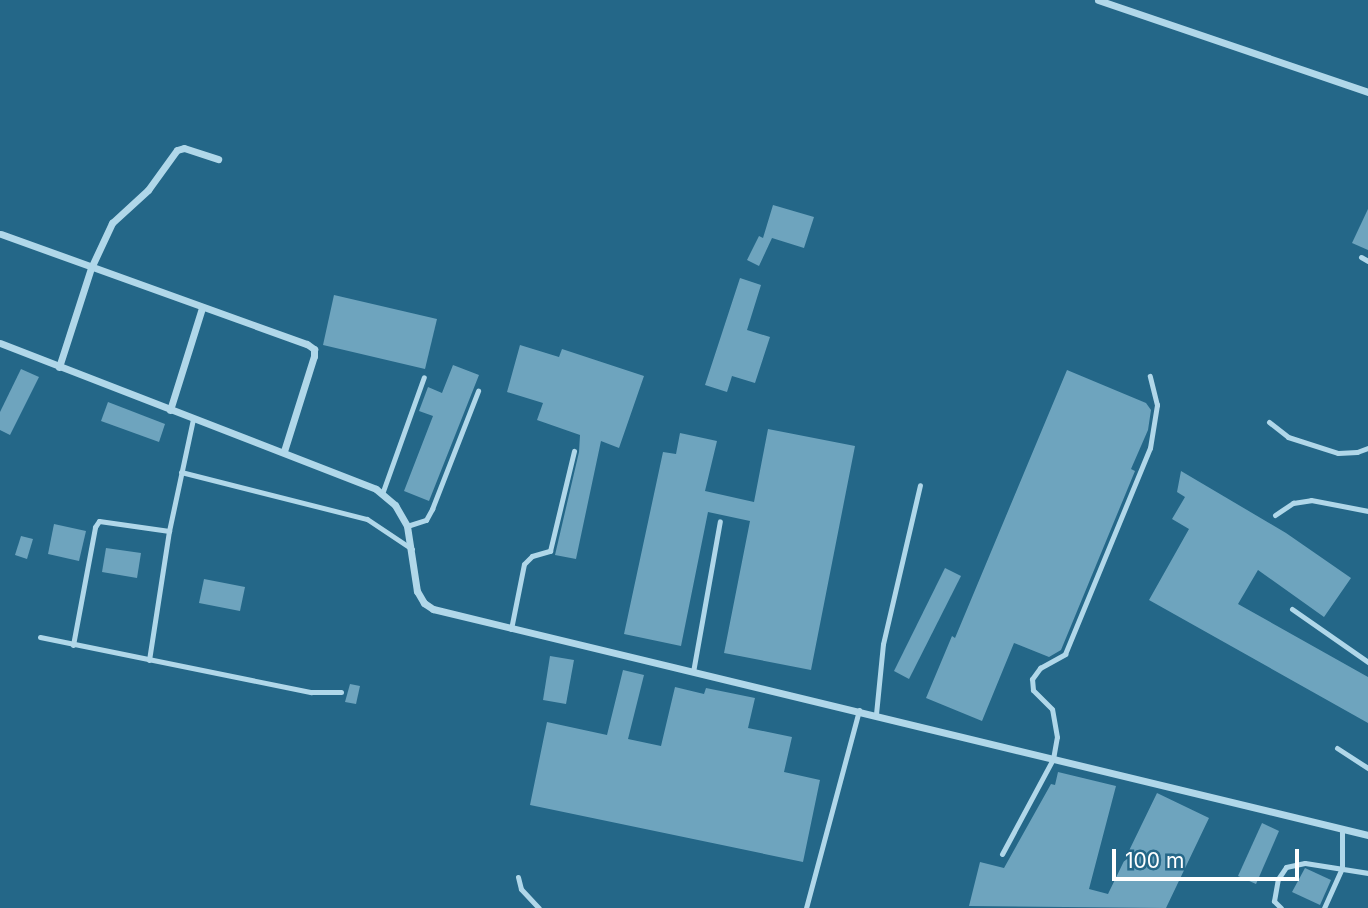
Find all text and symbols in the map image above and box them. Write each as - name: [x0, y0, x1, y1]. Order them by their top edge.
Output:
- scale bar: [1116, 834, 1303, 878]
- text: 100 m: [1125, 848, 1184, 873]

